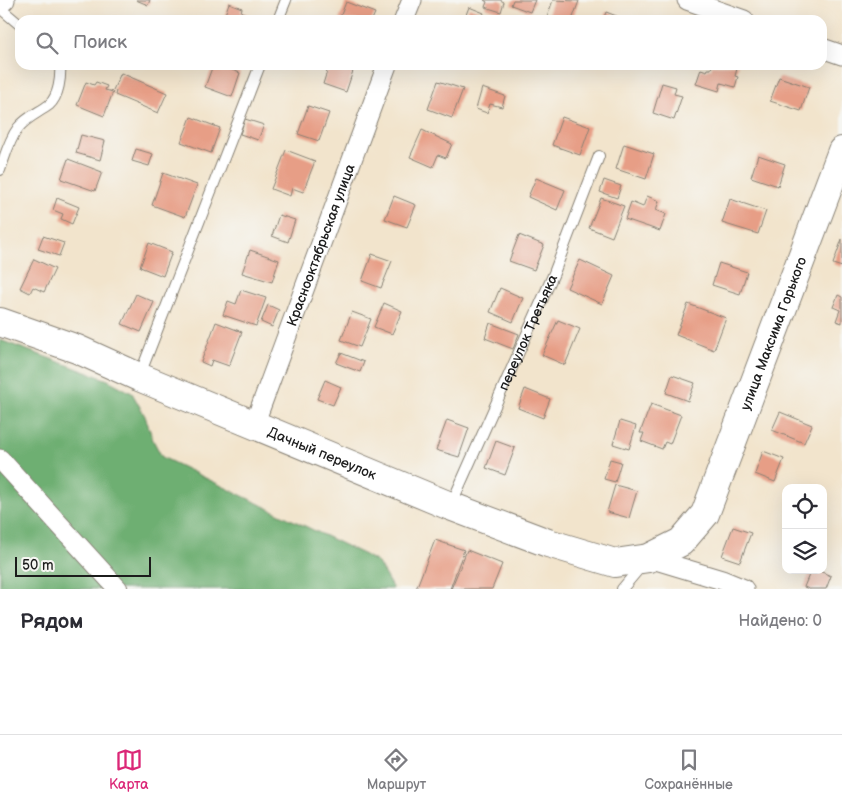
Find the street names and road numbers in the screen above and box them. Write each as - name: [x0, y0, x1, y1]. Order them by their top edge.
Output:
- street label: Краснооктябрьская улица: [283, 161, 359, 328]
- street label: улица Максима Горького: [736, 254, 810, 413]
- street label: переулок Третьяка: [495, 271, 561, 393]
- street label: Дачный переулок: [265, 423, 380, 483]

